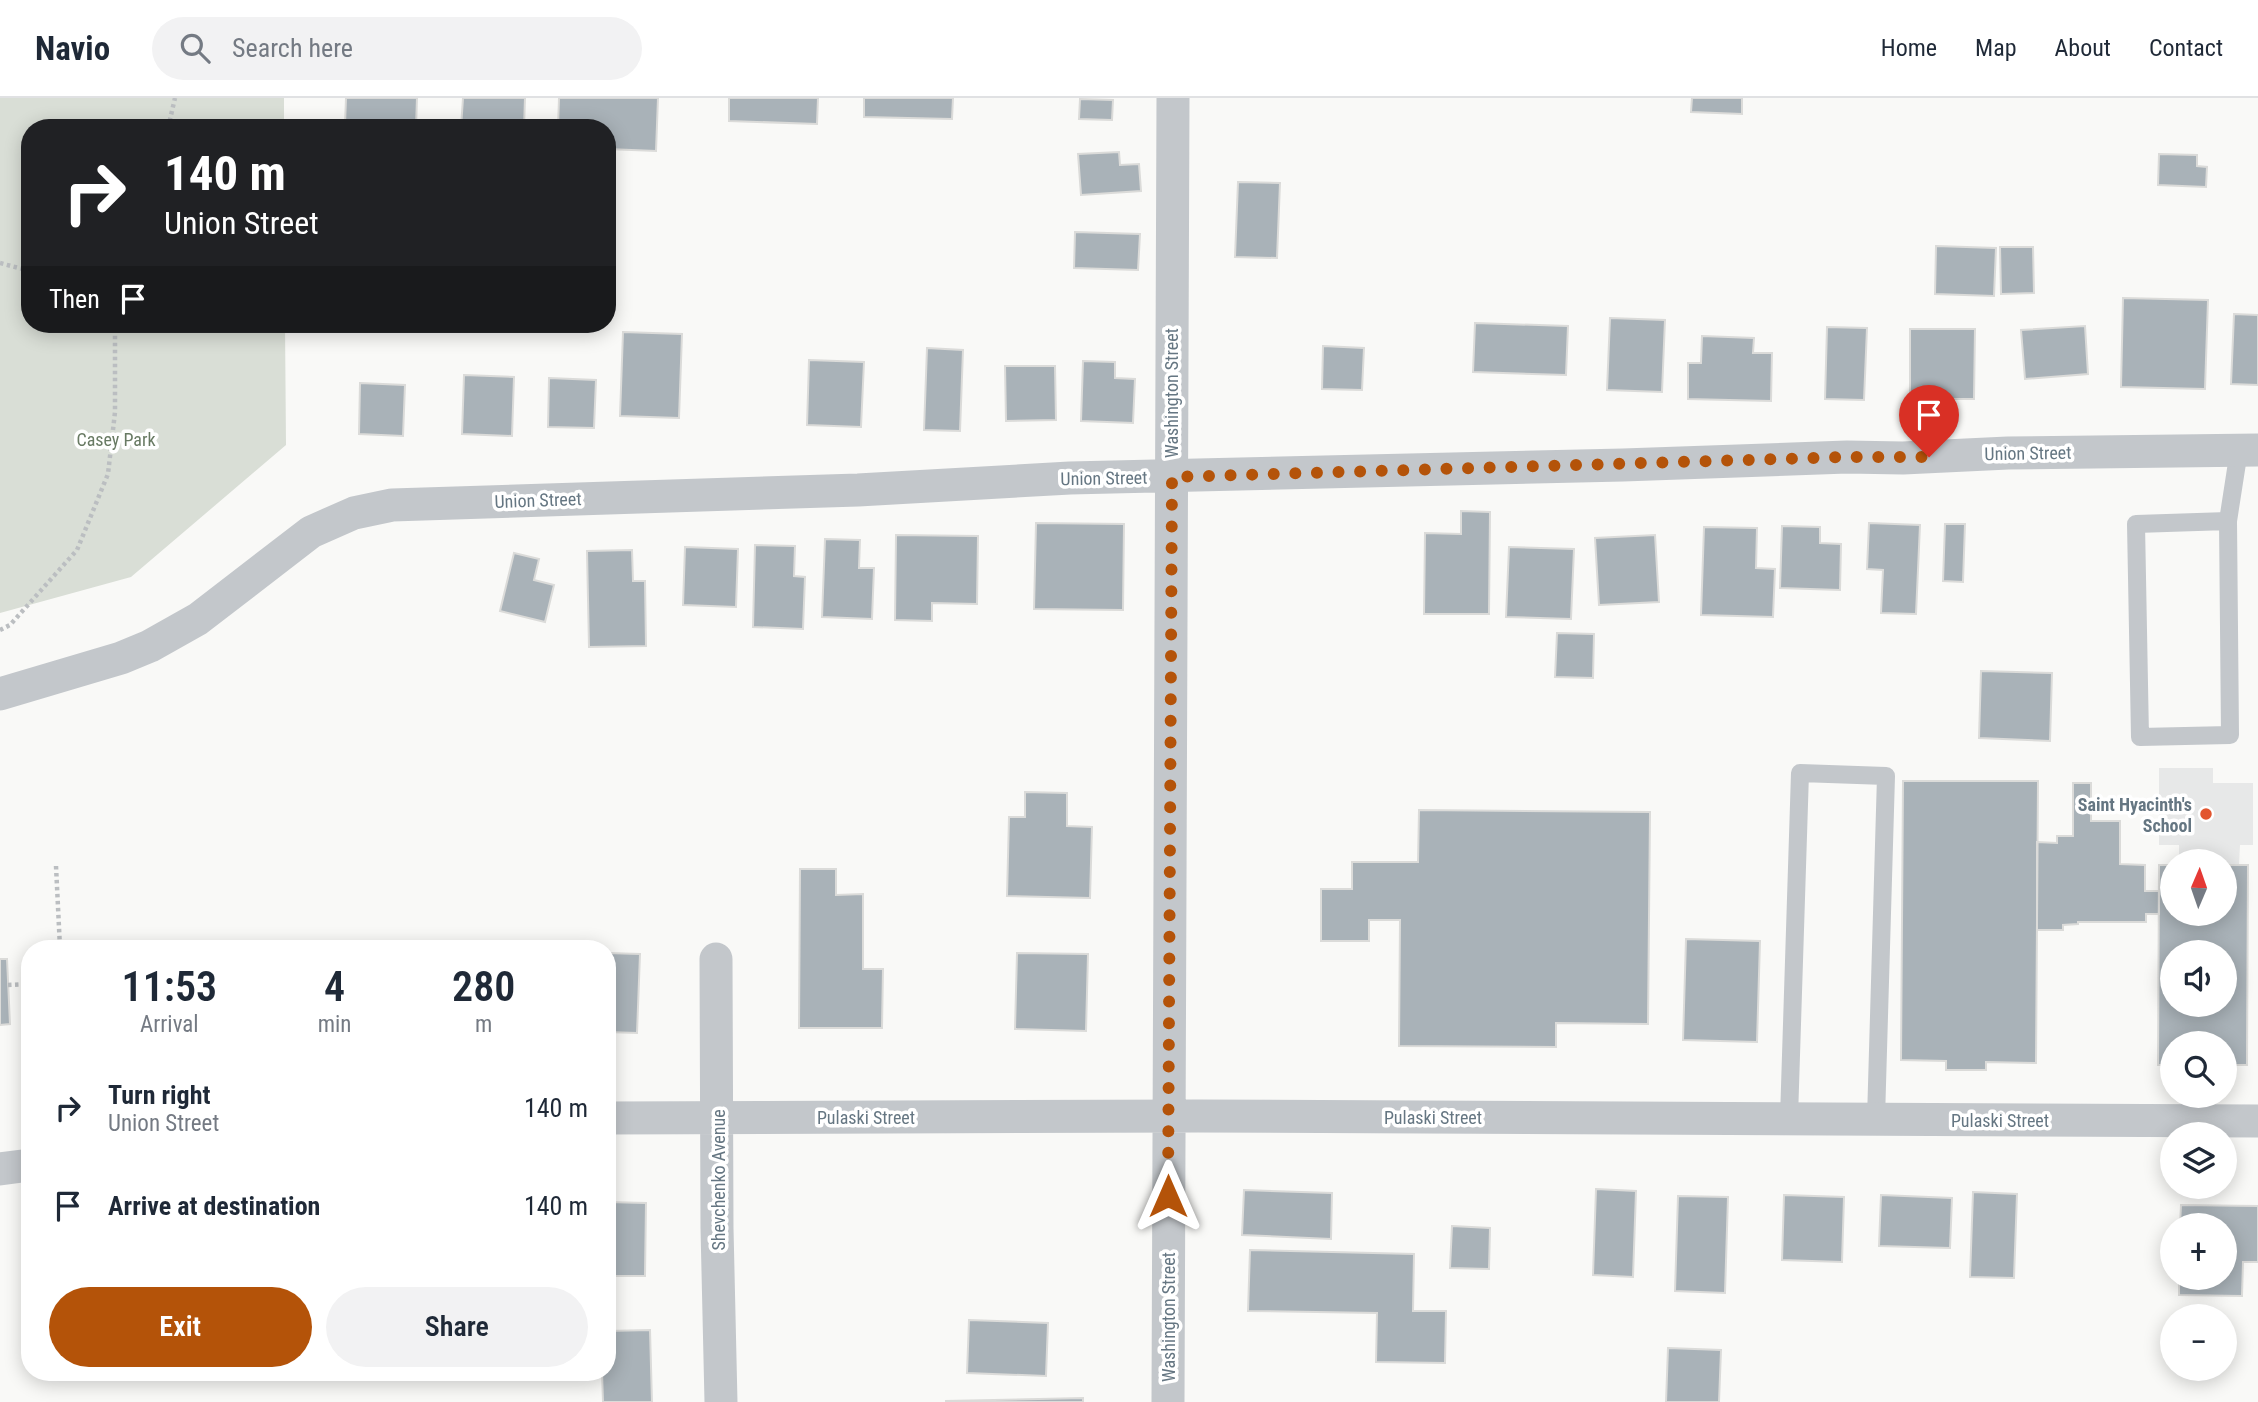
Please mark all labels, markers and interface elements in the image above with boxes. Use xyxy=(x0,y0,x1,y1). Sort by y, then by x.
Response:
search box xyxy=(152,17,642,80)
text: Navio xyxy=(35,29,110,68)
icon: search xyxy=(176,29,214,67)
text: Search here xyxy=(232,33,353,63)
text: Home xyxy=(1881,34,1937,62)
text: Map xyxy=(1975,34,2017,62)
text: About xyxy=(2055,34,2111,62)
text: Contact xyxy=(2149,34,2223,62)
text: 140 m xyxy=(164,145,286,202)
icon: right xyxy=(49,147,140,238)
text: Union Street xyxy=(164,204,319,242)
icon: arrive xyxy=(114,280,152,318)
text: Then xyxy=(49,284,100,314)
street label: Washington Street xyxy=(1161,328,1182,458)
pin xyxy=(1899,385,1959,457)
icon: arrive xyxy=(1910,396,1948,434)
park label: Casey Park xyxy=(76,429,156,450)
street label: Union Street xyxy=(1984,442,2072,464)
street label: Union Street xyxy=(1060,467,1148,489)
street label: Union Street xyxy=(494,488,582,512)
place label: Saint Hyacinth's School xyxy=(2078,794,2192,836)
marker: Saint Hyacinth's School xyxy=(2198,806,2214,822)
north arrow xyxy=(2160,849,2236,926)
map controls xyxy=(2160,849,2237,1381)
button: sound xyxy=(2160,940,2237,1017)
text: 11:53 xyxy=(122,962,217,1011)
text: 4 xyxy=(324,962,345,1011)
text: 280 xyxy=(452,962,515,1011)
text: Arrival xyxy=(140,1011,199,1038)
text: min xyxy=(318,1011,351,1038)
text: m xyxy=(475,1011,492,1038)
button: search xyxy=(2160,1031,2237,1108)
text: Turn right xyxy=(108,1080,210,1110)
icon: right xyxy=(49,1089,87,1127)
text: 140 m xyxy=(524,1093,588,1123)
street label: Pulaski Street xyxy=(817,1107,915,1128)
street label: Pulaski Street xyxy=(1384,1107,1482,1128)
street label: Shevchenko Avenue xyxy=(708,1109,729,1251)
text: Union Street xyxy=(108,1110,219,1137)
street label: Pulaski Street xyxy=(1951,1110,2049,1131)
button: layers xyxy=(2160,1122,2237,1199)
position arrow xyxy=(1131,1159,1205,1233)
icon: arrive xyxy=(49,1187,87,1225)
text: Arrive at destination xyxy=(108,1191,320,1221)
text: 140 m xyxy=(524,1191,588,1221)
button: + xyxy=(2160,1213,2237,1290)
street label: Washington Street xyxy=(1158,1252,1179,1382)
button: Exit xyxy=(49,1287,312,1367)
button: Share xyxy=(326,1287,588,1367)
button: − xyxy=(2160,1304,2237,1381)

